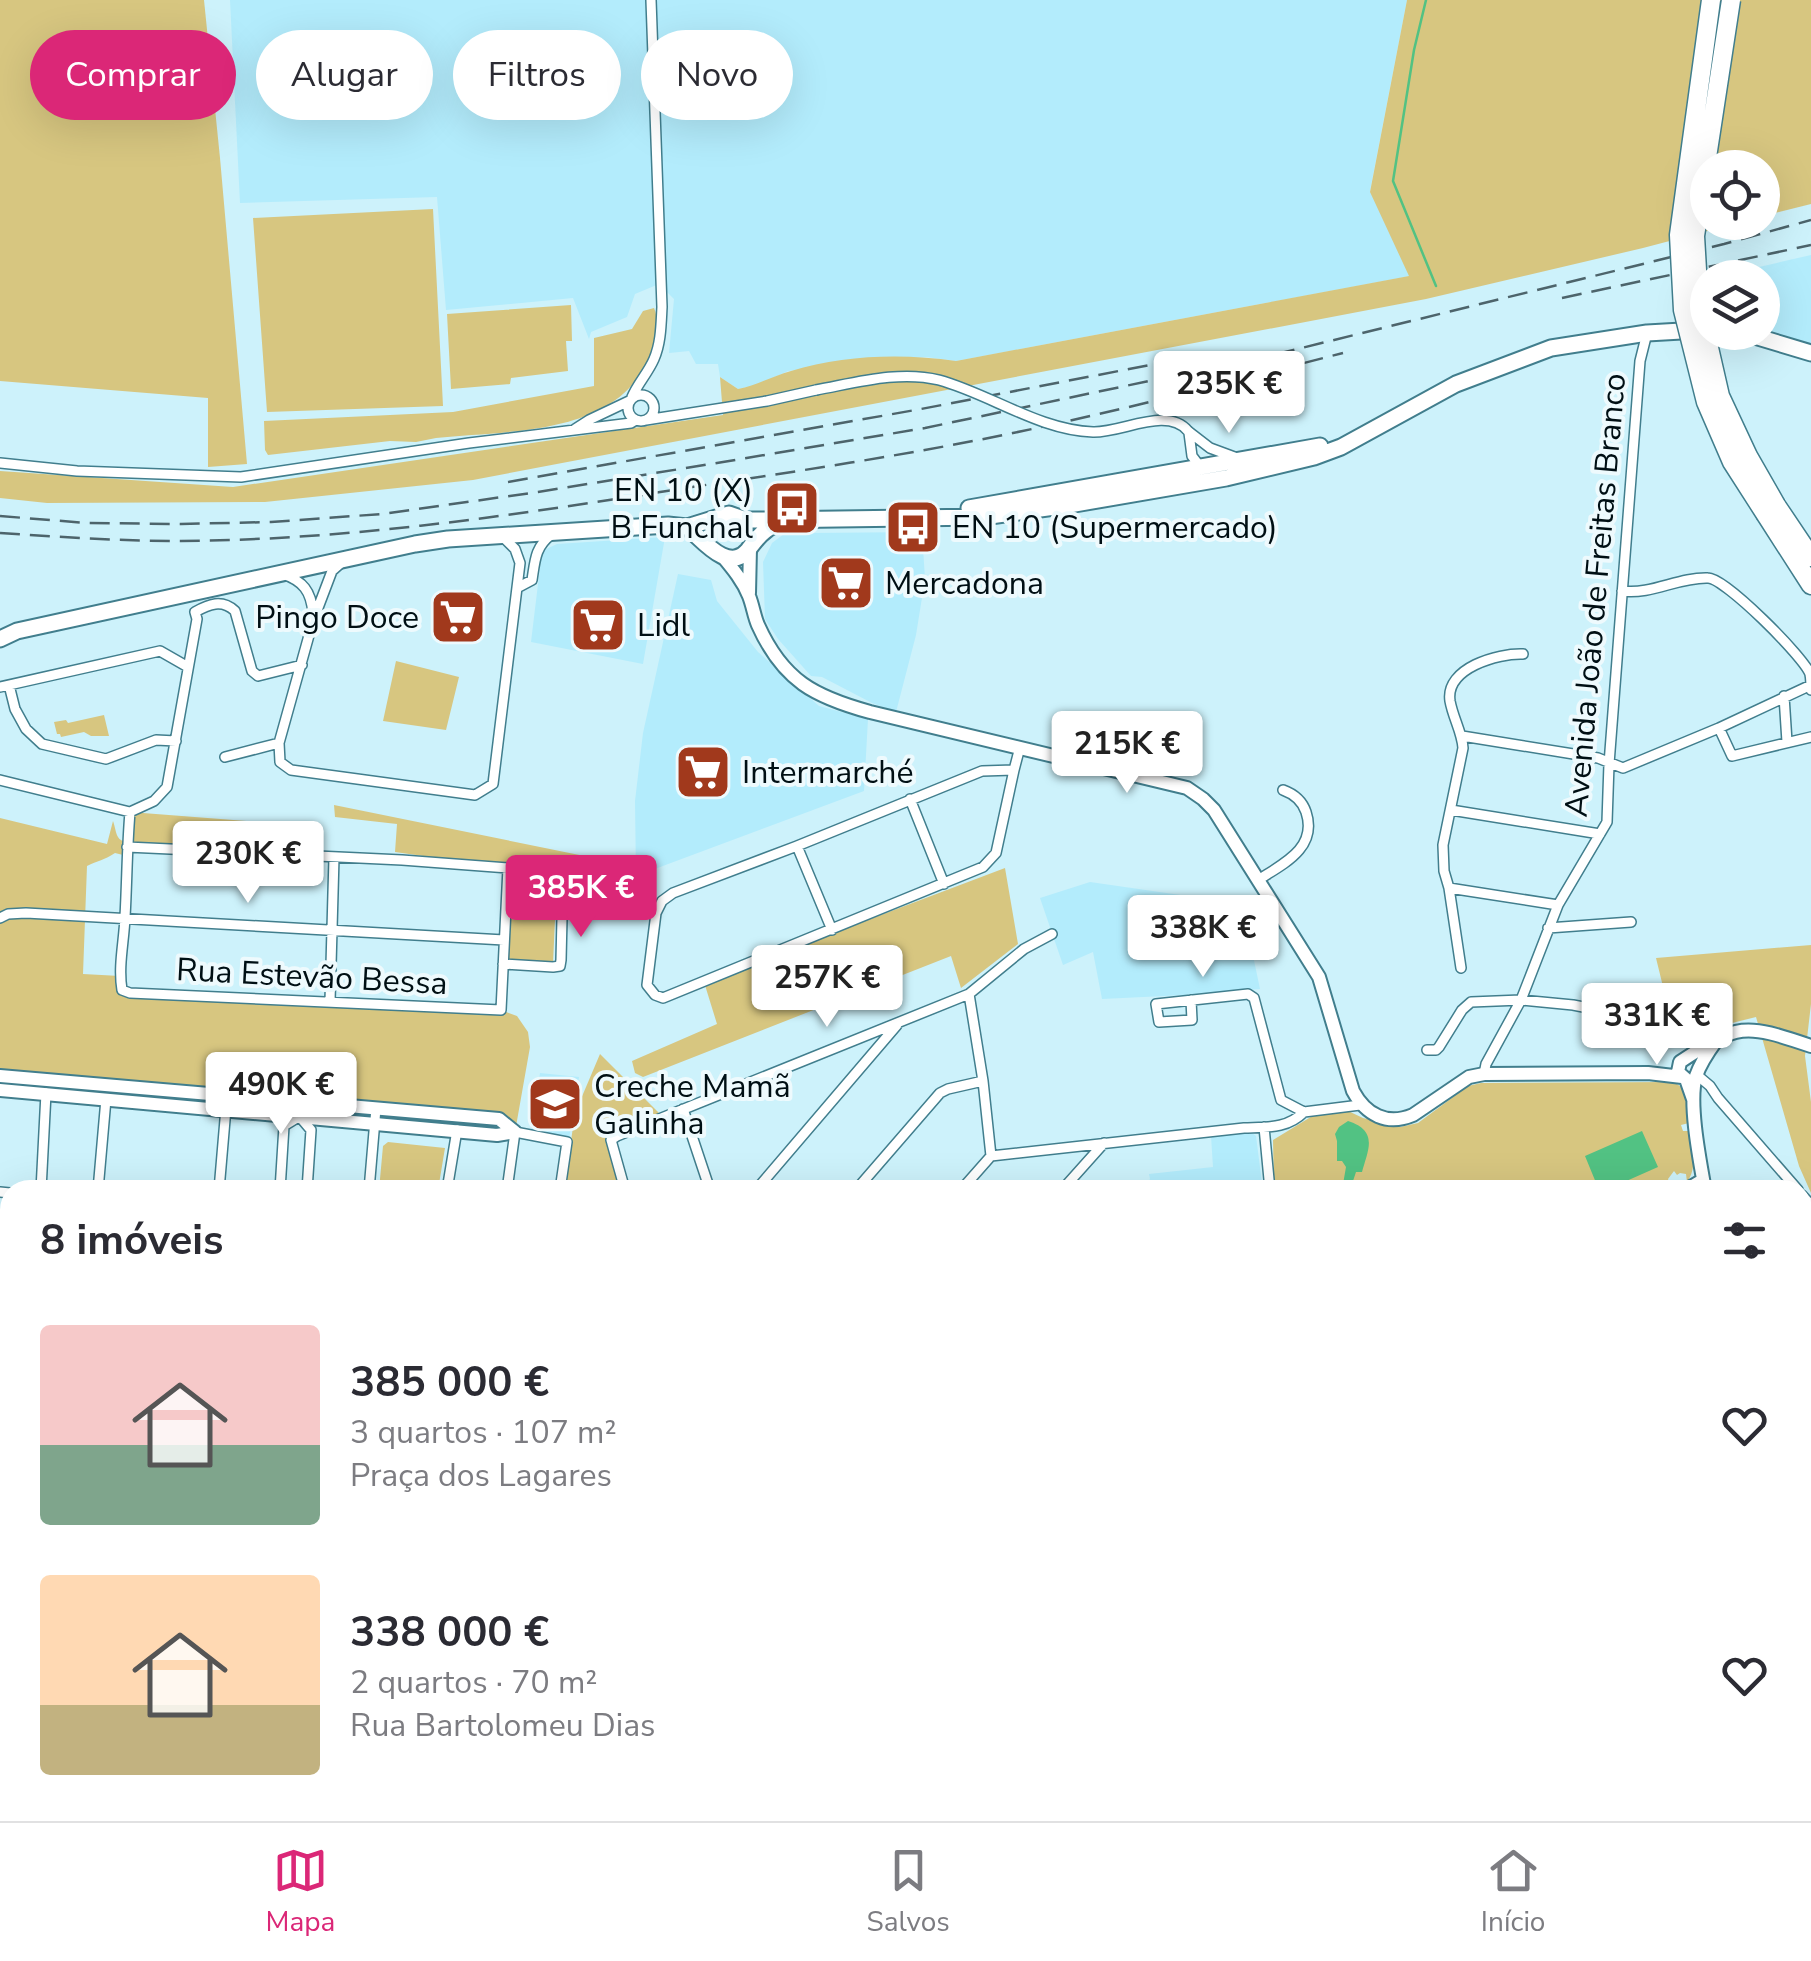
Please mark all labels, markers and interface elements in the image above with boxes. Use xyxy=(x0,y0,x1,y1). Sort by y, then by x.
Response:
chip: Comprar xyxy=(30,30,236,120)
chip: Alugar xyxy=(256,30,433,120)
chip: Filtros xyxy=(453,30,621,120)
chip: Novo xyxy=(641,30,793,120)
map controls xyxy=(1690,150,1780,350)
button: locate xyxy=(1690,150,1780,240)
button: layers xyxy=(1690,260,1780,350)
pin: 235K € xyxy=(1148,351,1310,436)
text: 235K € xyxy=(1176,362,1282,405)
street label: Avenida João de Freitas Branco xyxy=(1555,371,1636,819)
place label: EN 10 (X) B Funchal xyxy=(610,469,754,549)
bus stop icon: EN 10 (X) B Funchal xyxy=(762,478,822,538)
bus stop icon: EN 10 (Supermercado) xyxy=(883,497,943,557)
place label: EN 10 (Supermercado) xyxy=(952,506,1278,549)
supermarket icon: Mercadona xyxy=(816,553,876,613)
place label: Mercadona xyxy=(885,562,1044,605)
supermarket icon: Pingo Doce xyxy=(428,587,488,647)
supermarket icon: Lidl xyxy=(568,595,628,655)
place label: Pingo Doce xyxy=(255,596,419,639)
place label: Lidl xyxy=(637,604,690,647)
pin: 215K € xyxy=(1046,711,1208,796)
text: 215K € xyxy=(1074,722,1180,765)
supermarket icon: Intermarché xyxy=(673,742,733,802)
place label: Intermarché xyxy=(742,751,914,794)
pin: 230K € xyxy=(167,821,329,906)
text: 230K € xyxy=(195,832,301,875)
pin: 385K € xyxy=(500,855,662,940)
text: 385K € xyxy=(528,866,634,909)
pin: 338K € xyxy=(1122,895,1284,980)
text: 338K € xyxy=(1150,906,1256,949)
pin: 257K € xyxy=(746,945,908,1030)
street label: Rua Estevão Bessa xyxy=(175,948,449,1005)
text: 257K € xyxy=(774,956,880,999)
pin: 331K € xyxy=(1576,983,1738,1068)
text: 331K € xyxy=(1604,994,1710,1037)
pin: 490K € xyxy=(200,1052,362,1137)
text: 490K € xyxy=(228,1063,334,1106)
place label: Creche Mamã Galinha xyxy=(594,1065,791,1145)
school or university icon: Creche Mamã Galinha xyxy=(525,1074,585,1134)
text: 8 imóveis xyxy=(40,1212,224,1269)
icon: filters xyxy=(1717,1213,1772,1268)
text: 385 000 € xyxy=(350,1354,549,1411)
icon: home xyxy=(120,1365,240,1485)
icon: heart xyxy=(1717,1398,1772,1453)
text: 3 quartos · 107 m² xyxy=(350,1411,617,1454)
text: Praça dos Lagares xyxy=(350,1454,612,1497)
text: 338 000 € xyxy=(350,1604,549,1661)
icon: home xyxy=(120,1615,240,1735)
icon: heart xyxy=(1717,1648,1772,1703)
text: 2 quartos · 70 m² xyxy=(350,1661,597,1704)
text: Rua Bartolomeu Dias xyxy=(350,1704,656,1747)
tab: Mapa xyxy=(266,1843,335,1941)
tab: Salvos xyxy=(867,1843,950,1941)
tab: Início xyxy=(1481,1843,1545,1941)

